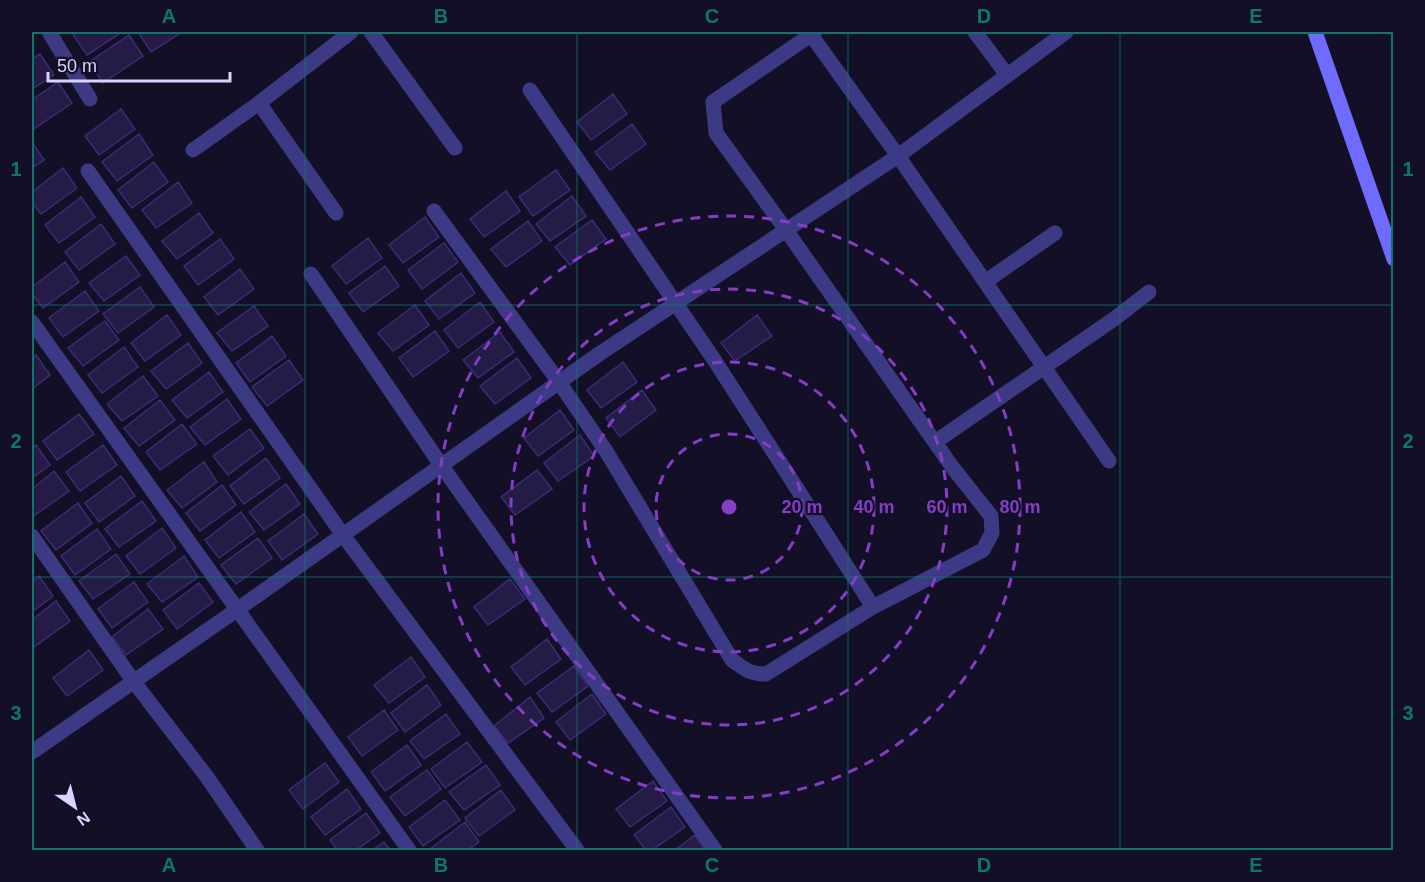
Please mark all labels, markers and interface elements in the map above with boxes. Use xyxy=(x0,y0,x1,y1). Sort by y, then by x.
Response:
text: A xyxy=(162,5,176,27)
text: B xyxy=(434,5,448,27)
text: C xyxy=(705,5,719,27)
text: D xyxy=(977,5,991,27)
text: E xyxy=(1249,5,1263,27)
scale bar xyxy=(48,45,230,83)
text: 50 m xyxy=(57,56,97,76)
text: 1 xyxy=(10,158,22,180)
text: 1 xyxy=(1402,158,1414,180)
text: 2 xyxy=(10,430,22,452)
text: 2 xyxy=(1402,430,1414,452)
centre of rings xyxy=(719,497,739,517)
text: 20 m xyxy=(781,497,823,517)
text: 40 m xyxy=(853,497,895,517)
text: 60 m xyxy=(926,497,968,517)
text: 80 m xyxy=(999,497,1041,517)
text: 3 xyxy=(10,702,22,724)
text: 3 xyxy=(1402,702,1414,724)
north arrow xyxy=(45,777,105,837)
text: N xyxy=(74,809,93,829)
text: A xyxy=(162,854,176,876)
text: B xyxy=(434,854,448,876)
text: C xyxy=(705,854,719,876)
text: D xyxy=(977,854,991,876)
text: E xyxy=(1249,854,1263,876)

